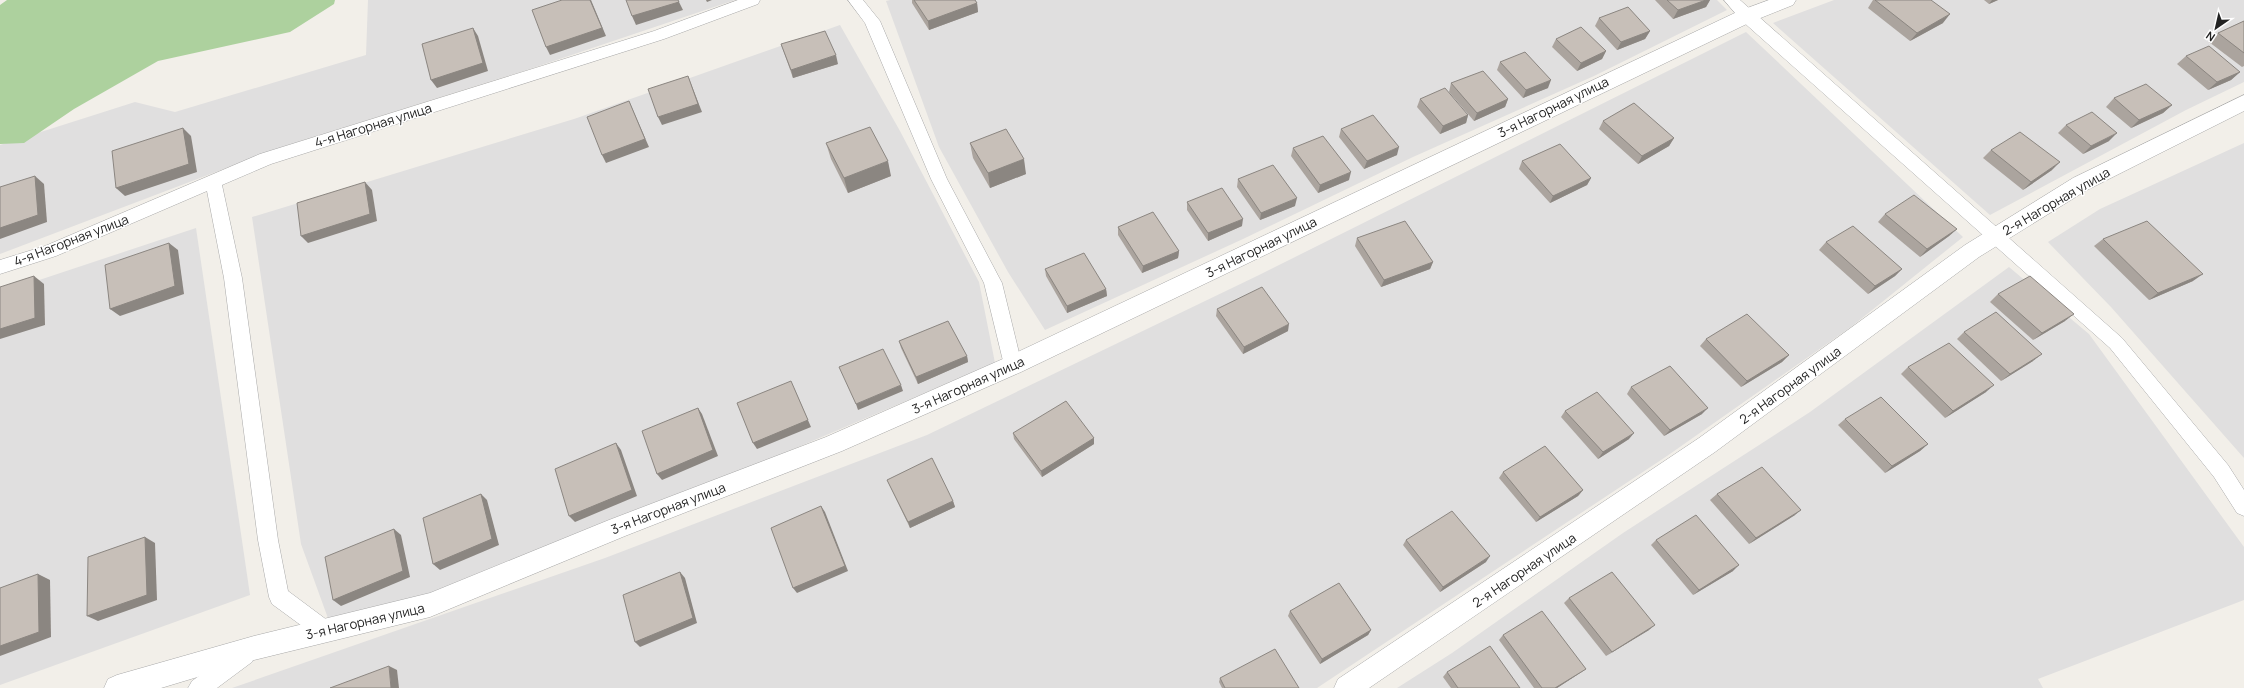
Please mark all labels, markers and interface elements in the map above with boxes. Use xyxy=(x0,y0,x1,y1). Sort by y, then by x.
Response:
north arrow xyxy=(2196,8,2236,48)
text: N xyxy=(2203,28,2218,45)
street label: 3-я Нагорная улица xyxy=(1495,72,1611,142)
street label: 4-я Нагорная улица xyxy=(312,99,434,151)
street label: 2-я Нагорная улица xyxy=(1999,163,2113,239)
street label: 4-я Нагорная улица xyxy=(11,210,131,270)
street label: 3-я Нагорная улица xyxy=(1203,212,1319,282)
street label: 2-я Нагорная улица xyxy=(1736,342,1844,428)
street label: 3-я Нагорная улица xyxy=(909,352,1027,418)
street label: 3-я Нагорная улица xyxy=(608,478,728,538)
street label: 2-я Нагорная улица xyxy=(1469,529,1579,611)
street label: 3-я Нагорная улица xyxy=(304,599,426,643)

